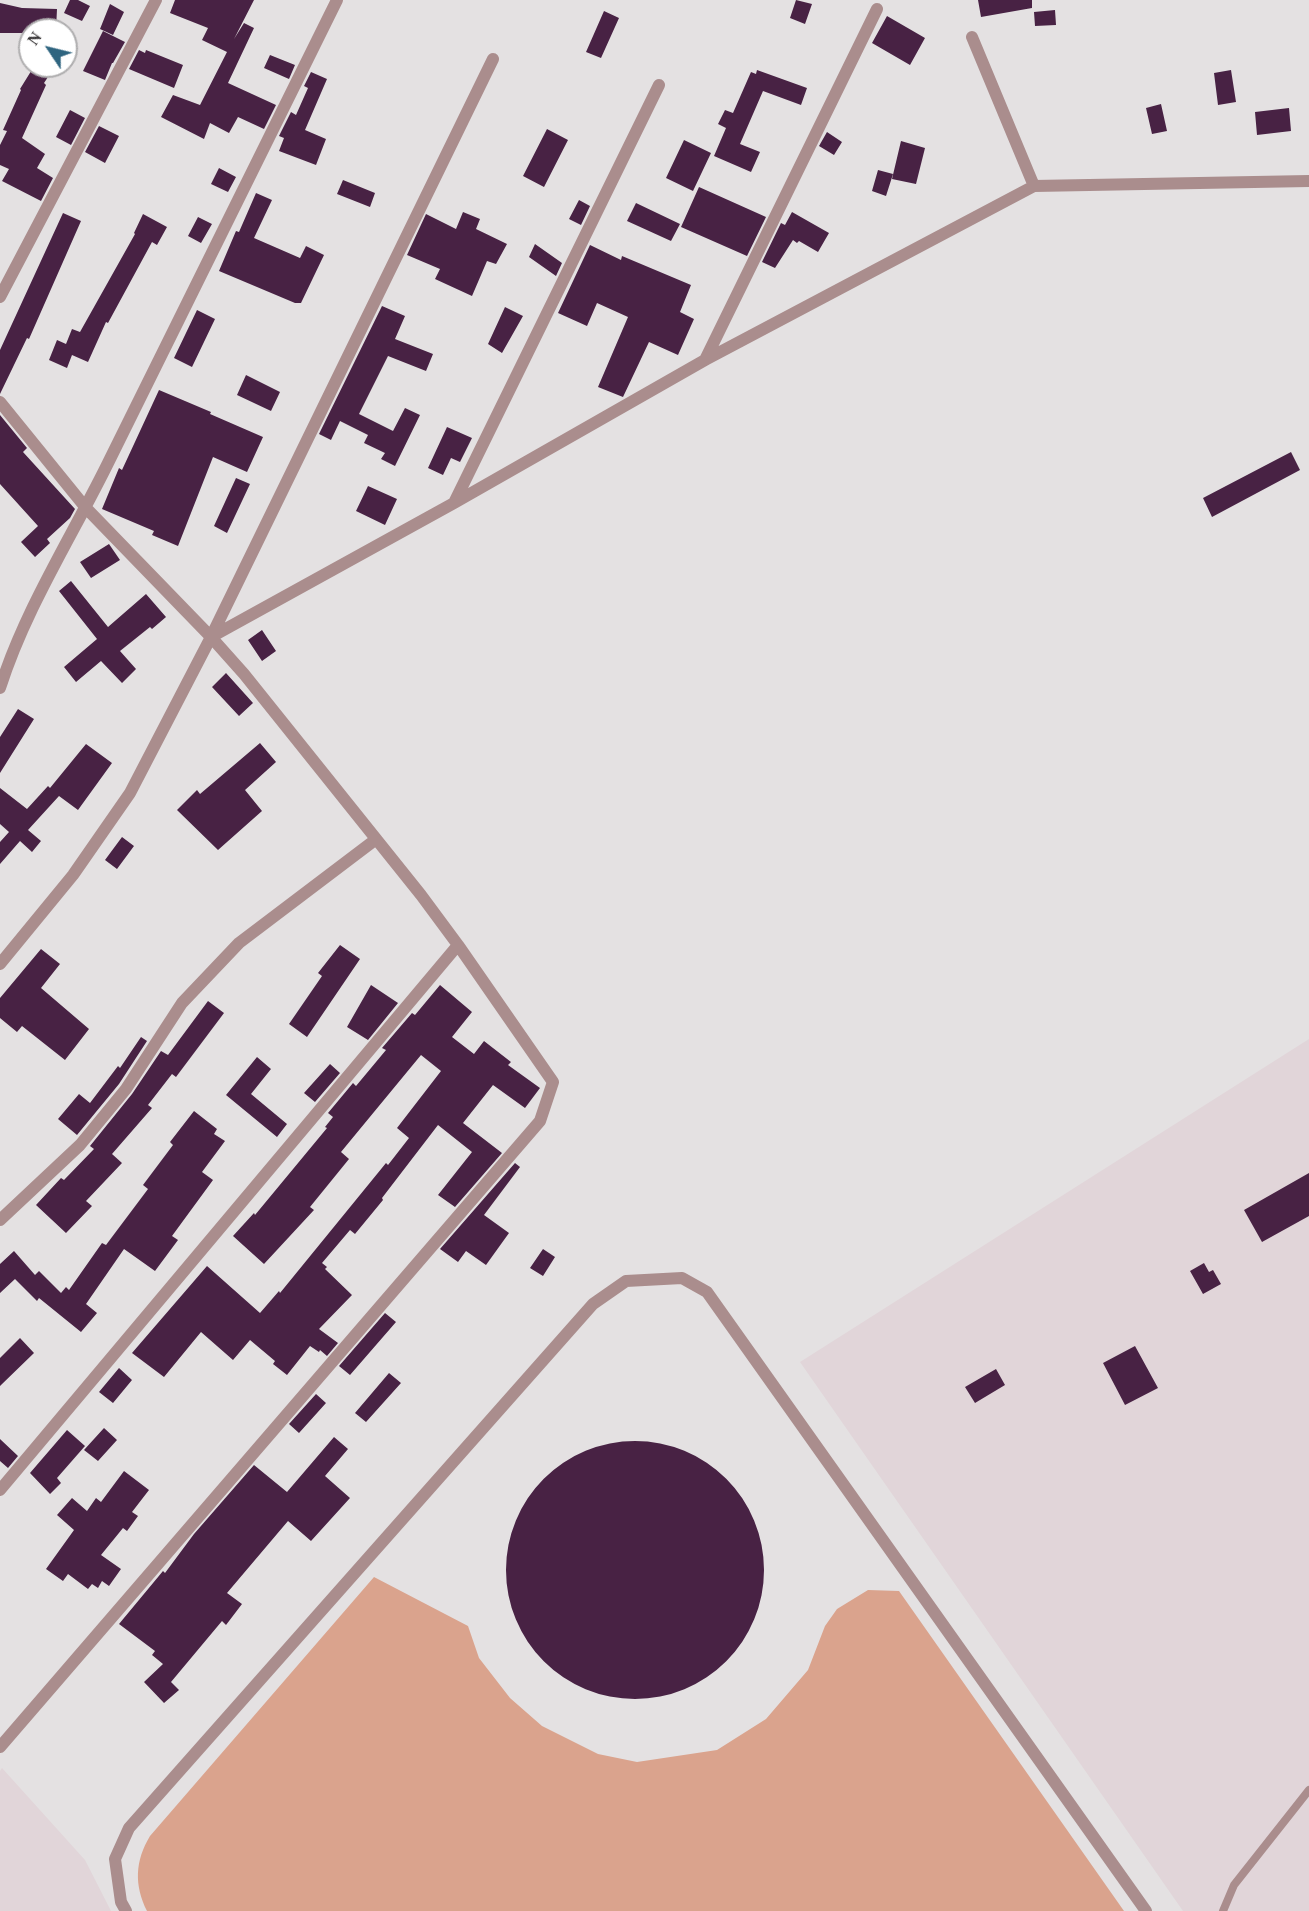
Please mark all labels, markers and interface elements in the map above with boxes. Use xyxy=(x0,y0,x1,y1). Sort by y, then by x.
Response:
north arrow xyxy=(18,18,78,78)
text: N xyxy=(24,29,45,48)

